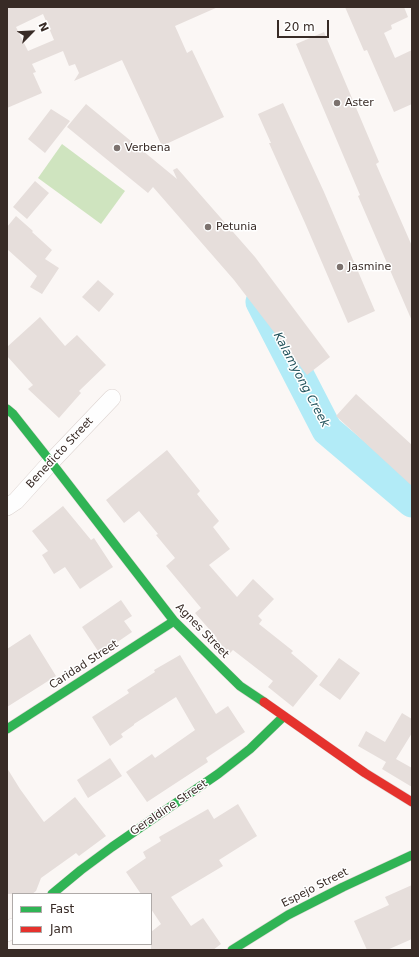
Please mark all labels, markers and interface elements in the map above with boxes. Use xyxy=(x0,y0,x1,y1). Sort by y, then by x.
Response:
north arrow xyxy=(12,12,52,52)
scale bar xyxy=(279,12,331,38)
text: N xyxy=(36,20,51,34)
text: 20 m xyxy=(284,20,315,34)
place label: Aster xyxy=(345,96,374,110)
marker: Aster xyxy=(332,98,342,108)
place label: Verbena xyxy=(125,141,170,155)
marker: Verbena xyxy=(112,143,122,153)
place label: Petunia xyxy=(216,220,257,234)
marker: Petunia xyxy=(203,222,213,232)
place label: Jasmine xyxy=(348,260,391,274)
marker: Jasmine xyxy=(335,262,345,272)
water label: Kalamyong Creek xyxy=(270,330,332,430)
street label: Benedicto Street xyxy=(24,415,96,491)
street label: Agnes Street xyxy=(173,601,231,661)
street label: Caridad Street xyxy=(47,638,121,692)
street label: Geraldine Street xyxy=(128,777,210,839)
street label: Espejo Street xyxy=(279,866,351,910)
legend xyxy=(12,893,152,945)
text: Fast xyxy=(50,902,74,916)
text: Jam xyxy=(50,922,73,936)

